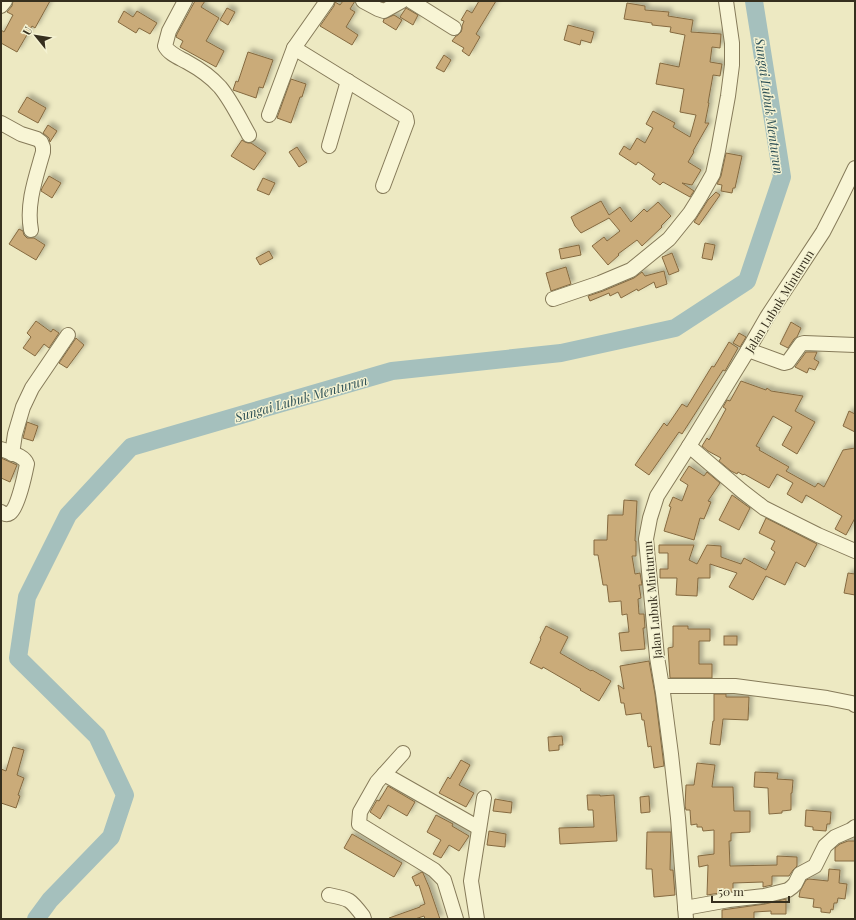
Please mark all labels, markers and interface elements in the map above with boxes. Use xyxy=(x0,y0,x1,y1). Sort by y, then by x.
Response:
north arrow xyxy=(16,16,56,56)
text: U xyxy=(19,23,36,38)
water label: Sungai Lubuk Menturun xyxy=(752,36,788,175)
street label: Jalan Lubuk Minturun xyxy=(740,247,817,356)
water label: Sungai Lubuk Menturun xyxy=(232,371,369,425)
street label: Jalan Lubuk Minturun xyxy=(639,540,665,661)
scale bar xyxy=(712,878,789,904)
text: 50 m xyxy=(718,883,744,899)

